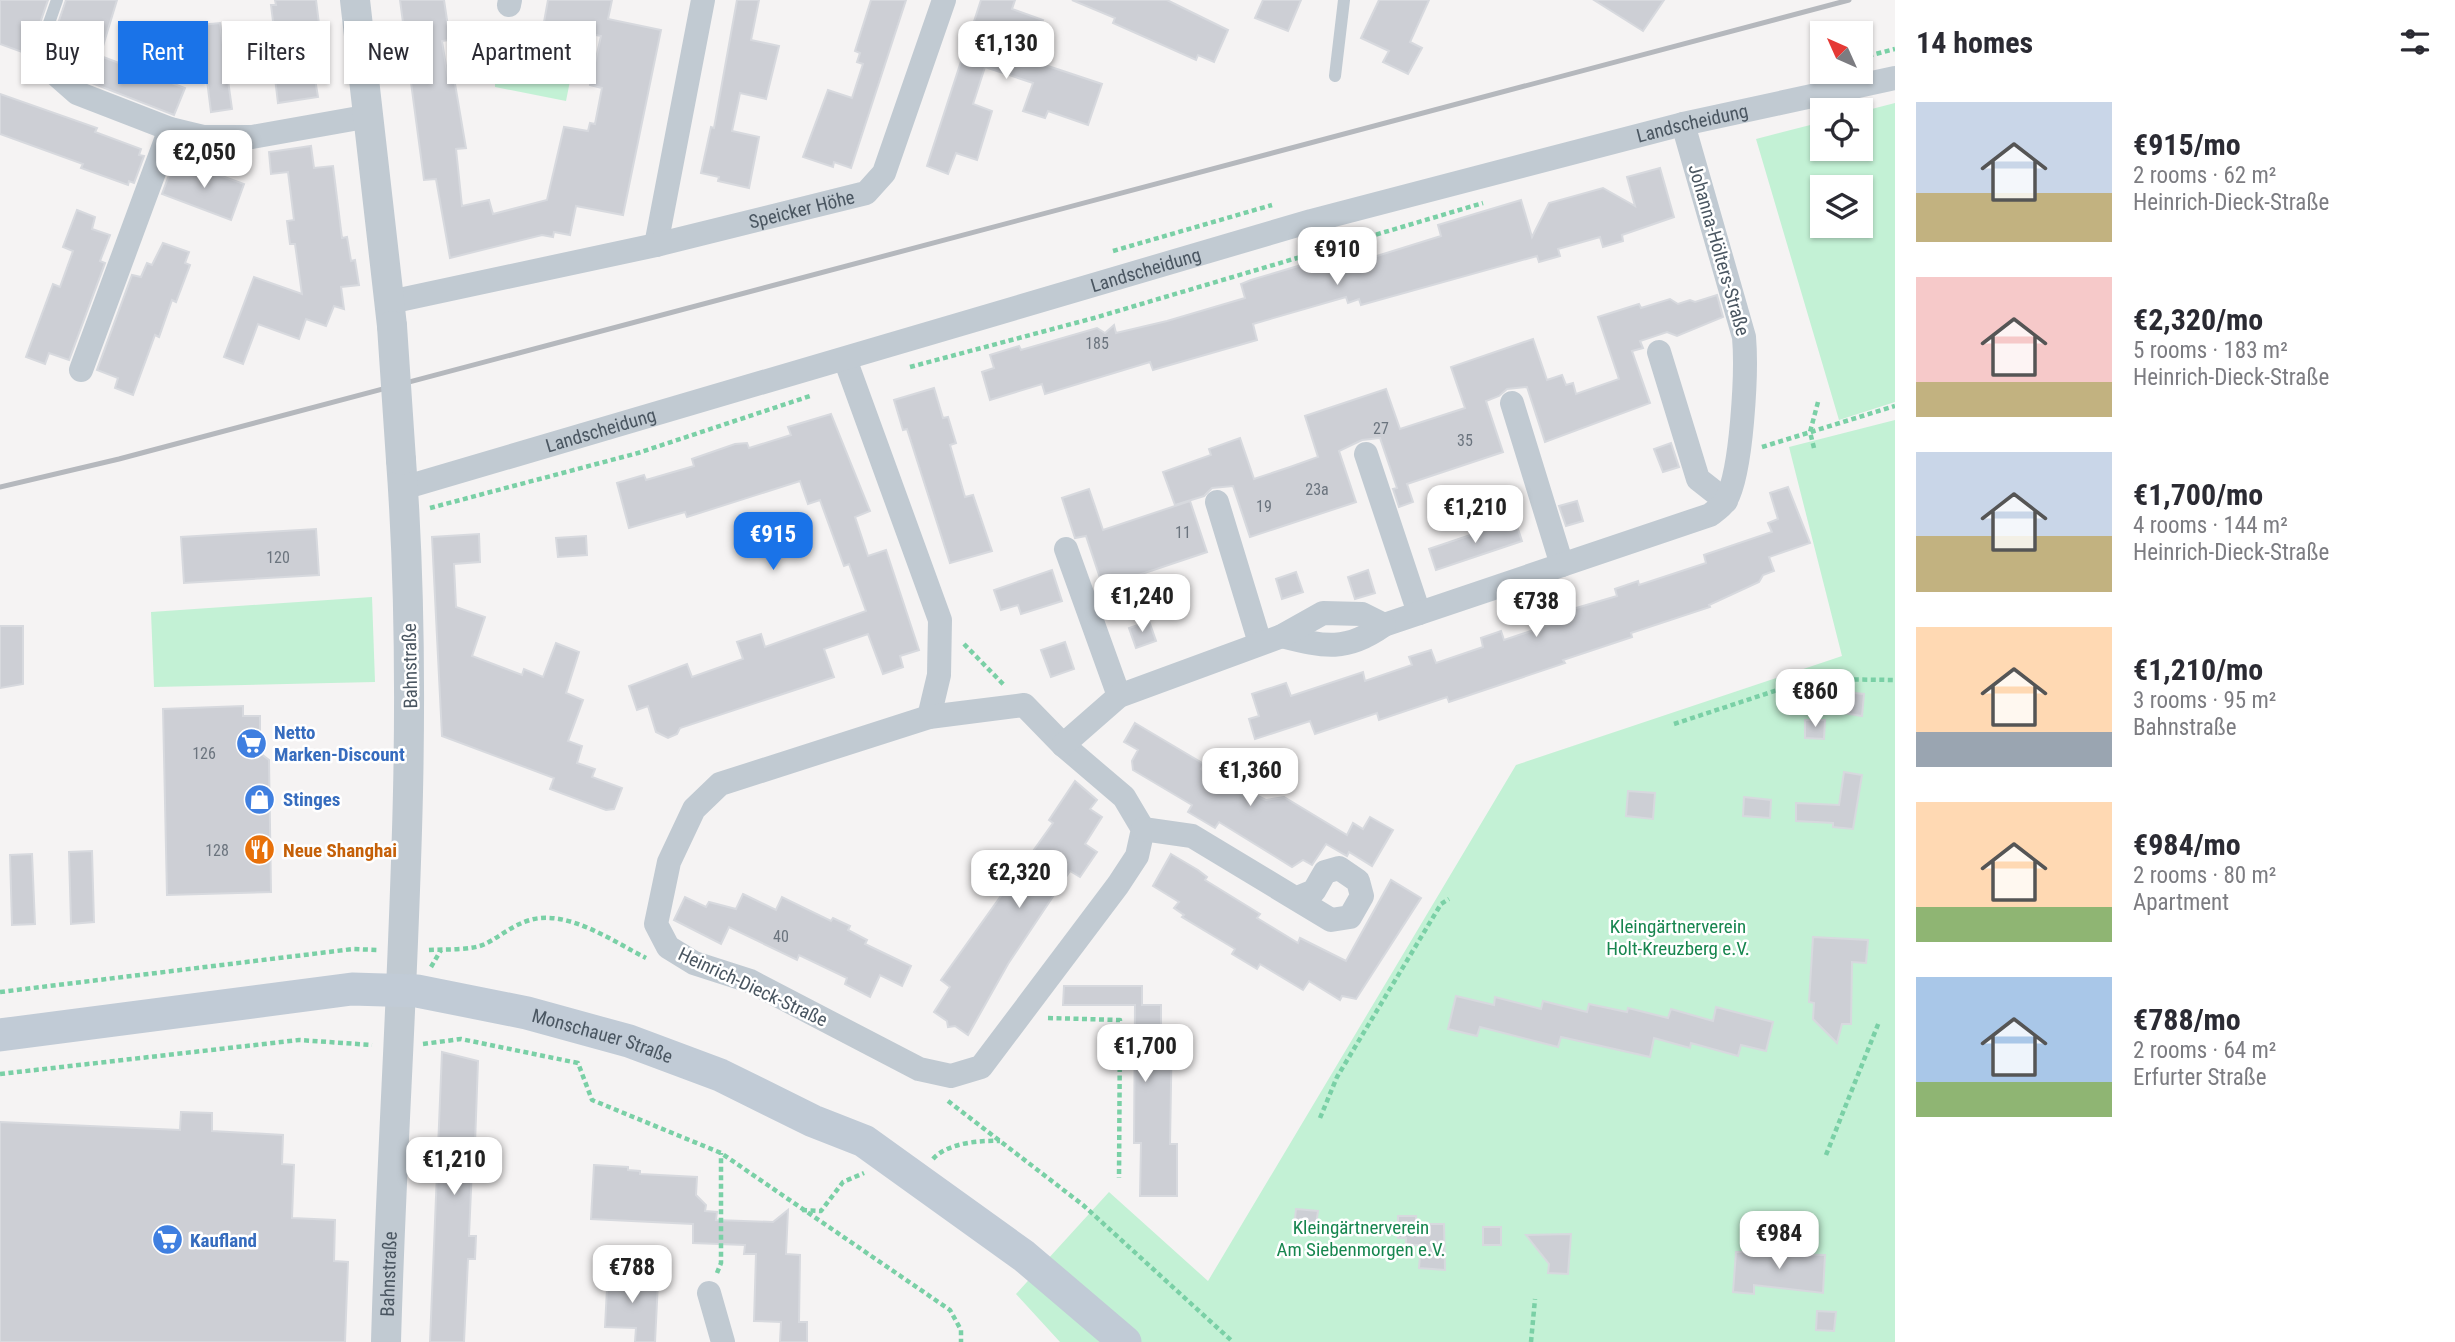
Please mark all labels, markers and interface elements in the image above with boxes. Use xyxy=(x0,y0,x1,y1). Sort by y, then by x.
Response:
chip: Buy xyxy=(21,21,104,84)
chip: Rent xyxy=(118,21,208,84)
chip: Filters xyxy=(222,21,330,84)
chip: New xyxy=(344,21,433,84)
chip: Apartment xyxy=(447,21,596,84)
north arrow xyxy=(1810,21,1872,84)
map controls xyxy=(1810,21,1873,238)
pin: €1,130 xyxy=(949,22,1063,81)
icon: filters xyxy=(2396,23,2434,61)
text: 14 homes xyxy=(1916,25,2033,60)
text: €1,130 xyxy=(974,30,1038,57)
button: locate xyxy=(1810,98,1873,161)
street label: Landscheidung xyxy=(1634,99,1750,147)
text: €915/mo xyxy=(2133,127,2241,162)
pin: €2,050 xyxy=(147,130,261,190)
icon: home xyxy=(1972,130,2056,214)
text: €2,050 xyxy=(172,139,236,166)
street label: Johanna-Hölters-Straße xyxy=(1683,162,1755,339)
text: 2 rooms · 62 m² xyxy=(2133,162,2276,189)
button: layers xyxy=(1810,175,1873,238)
street label: Speicker Höhe xyxy=(746,185,857,233)
text: Heinrich-Dieck-Straße xyxy=(2133,189,2329,216)
pin: €910 xyxy=(1296,228,1378,287)
text: €910 xyxy=(1314,236,1360,263)
street label: Landscheidung xyxy=(1088,243,1203,297)
text: €2,320/mo xyxy=(2133,302,2263,337)
icon: home xyxy=(1972,305,2056,389)
house number: 185 xyxy=(1085,334,1109,353)
text: 5 rooms · 183 m² xyxy=(2133,337,2288,364)
text: Heinrich-Dieck-Straße xyxy=(2133,364,2329,391)
street label: Landscheidung xyxy=(543,403,659,457)
house number: 27 xyxy=(1373,419,1389,438)
house number: 35 xyxy=(1457,431,1473,450)
text: €1,700/mo xyxy=(2133,477,2263,512)
house number: 23a xyxy=(1305,480,1329,499)
icon: home xyxy=(1972,480,2056,564)
pin: €1,210 xyxy=(1418,486,1532,545)
text: €1,210 xyxy=(1443,494,1507,521)
house number: 19 xyxy=(1256,497,1272,516)
pin: €915 xyxy=(732,512,814,572)
text: 4 rooms · 144 m² xyxy=(2133,512,2288,539)
text: €915 xyxy=(750,521,796,548)
house number: 11 xyxy=(1175,523,1191,542)
text: Heinrich-Dieck-Straße xyxy=(2133,539,2329,566)
house number: 120 xyxy=(266,548,290,567)
pin: €1,240 xyxy=(1085,574,1199,634)
pin: €738 xyxy=(1495,580,1577,639)
text: €1,240 xyxy=(1110,583,1174,610)
text: €738 xyxy=(1513,588,1559,615)
street label: Bahnstraße xyxy=(398,623,422,709)
text: €1,210/mo xyxy=(2133,652,2263,687)
icon: home xyxy=(1972,655,2056,739)
pin: €860 xyxy=(1774,670,1856,729)
text: €860 xyxy=(1792,678,1838,705)
text: 3 rooms · 95 m² xyxy=(2133,687,2276,714)
text: Bahnstraße xyxy=(2133,714,2236,741)
place label: Netto Marken-Discount xyxy=(274,721,405,766)
supermarket icon: Netto Marken-Discount xyxy=(234,726,268,760)
house number: 126 xyxy=(192,744,216,763)
pin: €1,360 xyxy=(1193,748,1307,808)
text: €1,360 xyxy=(1218,757,1282,784)
shop icon: Stinges xyxy=(243,782,277,816)
place label: Stinges xyxy=(283,788,341,811)
text: €984/mo xyxy=(2133,827,2241,862)
icon: home xyxy=(1972,830,2056,914)
restaurant icon: Neue Shanghai xyxy=(243,833,277,867)
place label: Neue Shanghai xyxy=(283,839,397,862)
house number: 128 xyxy=(205,841,229,860)
pin: €2,320 xyxy=(962,850,1076,910)
text: €2,320 xyxy=(987,859,1051,886)
text: 2 rooms · 80 m² xyxy=(2133,862,2276,889)
text: Apartment xyxy=(2133,889,2229,916)
park label: Kleingärtnerverein Holt-Kreuzberg e.V. xyxy=(1606,915,1750,960)
house number: 40 xyxy=(773,927,789,946)
street label: Heinrich-Dieck-Straße xyxy=(675,942,831,1032)
text: €788/mo xyxy=(2133,1002,2241,1037)
street label: Monschauer Straße xyxy=(530,1003,676,1068)
icon: home xyxy=(1972,1005,2056,1089)
pin: €1,700 xyxy=(1088,1024,1202,1084)
text: €1,700 xyxy=(1113,1033,1177,1060)
text: 2 rooms · 64 m² xyxy=(2133,1037,2276,1064)
text: Erfurter Straße xyxy=(2133,1064,2267,1091)
pin: €1,210 xyxy=(397,1138,511,1197)
text: €1,210 xyxy=(422,1146,486,1173)
pin: €984 xyxy=(1738,1212,1820,1271)
park label: Kleingärtnerverein Am Siebenmorgen e.V. xyxy=(1276,1216,1446,1261)
text: €984 xyxy=(1756,1220,1802,1247)
supermarket icon: Kaufland xyxy=(150,1223,184,1257)
place label: Kaufland xyxy=(190,1229,257,1252)
street label: Bahnstraße xyxy=(375,1231,401,1317)
pin: €788 xyxy=(591,1246,673,1305)
text: €788 xyxy=(609,1254,655,1281)

